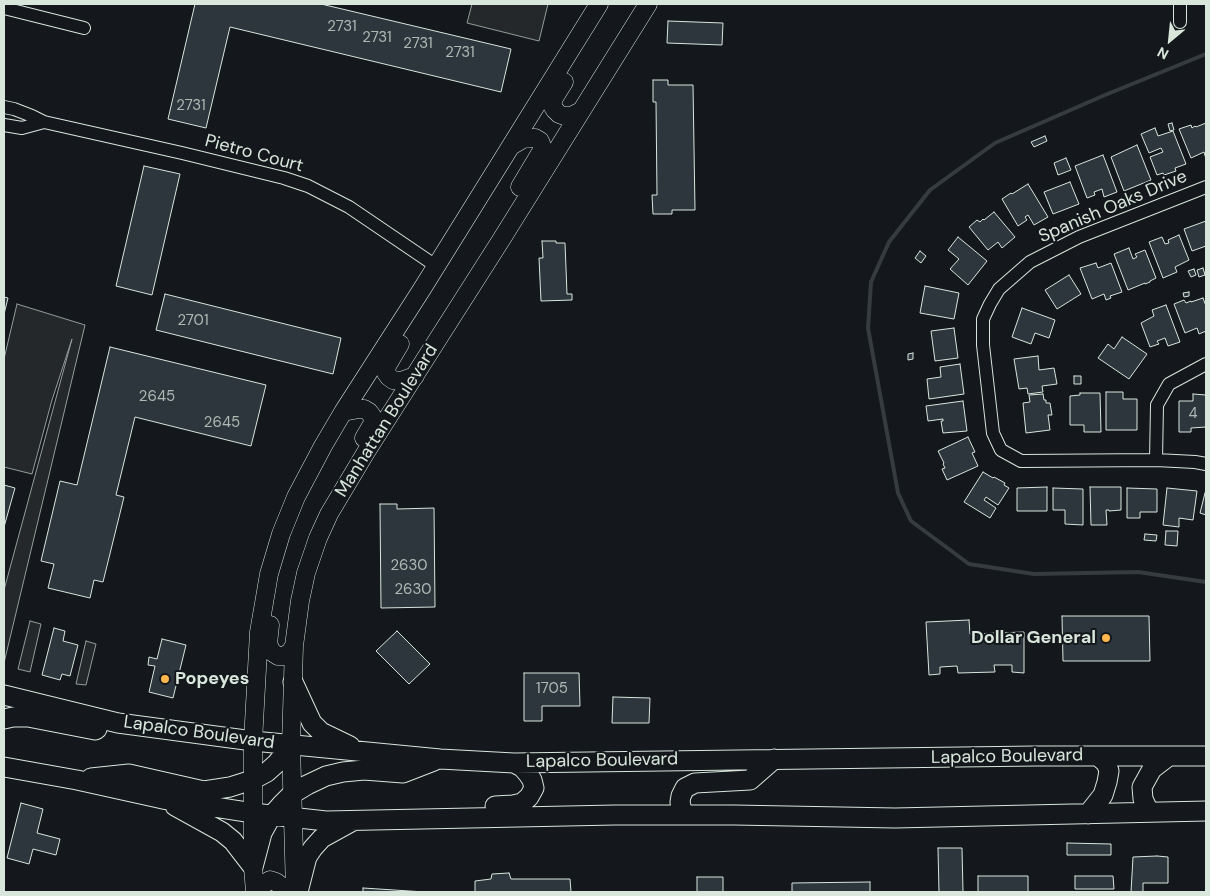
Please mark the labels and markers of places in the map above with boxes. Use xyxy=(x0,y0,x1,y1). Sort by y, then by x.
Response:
place label: Dollar General xyxy=(971,627,1096,649)
marker: Dollar General xyxy=(1100,632,1112,644)
place label: Popeyes xyxy=(175,668,249,690)
marker: Popeyes xyxy=(159,673,171,685)

